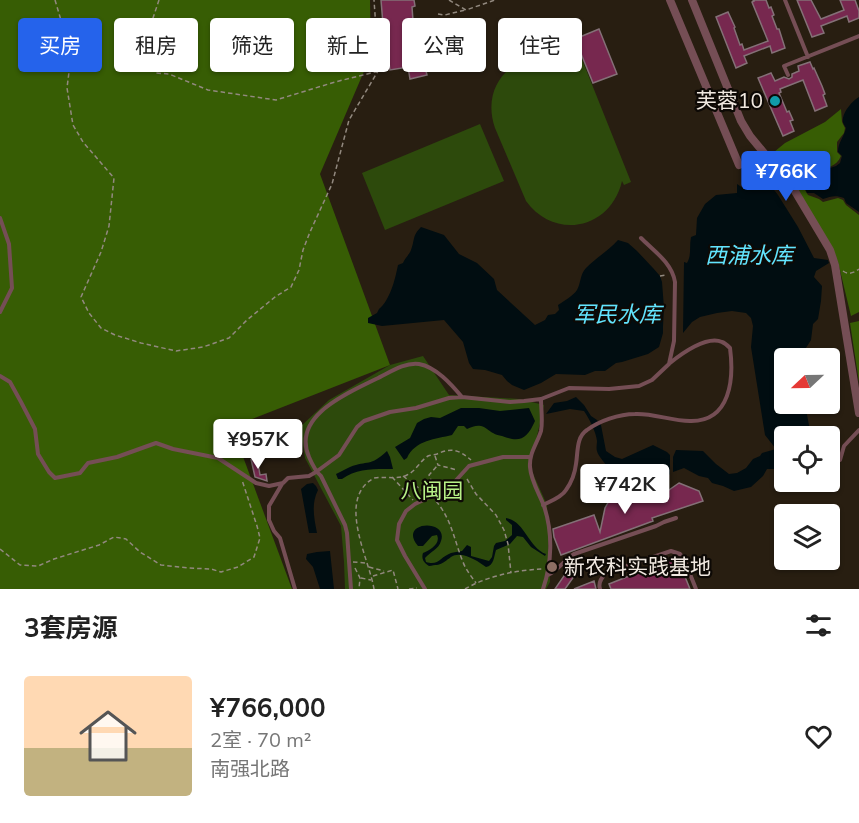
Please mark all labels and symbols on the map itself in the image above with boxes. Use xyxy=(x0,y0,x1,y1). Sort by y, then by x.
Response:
place label: 芙蓉10 xyxy=(696,87,763,113)
marker: 芙蓉10 xyxy=(768,94,782,108)
pin: ¥766K xyxy=(744,151,828,202)
water label: 西浦水库 xyxy=(705,241,797,269)
water label: 军民水库 xyxy=(573,300,665,328)
north arrow xyxy=(774,348,840,414)
pin: ¥957K xyxy=(216,419,300,470)
pin: ¥742K xyxy=(583,464,667,515)
park label: 八闽园 xyxy=(401,477,464,503)
place label: 新农科实践基地 xyxy=(564,553,711,579)
marker: 新农科实践基地 xyxy=(545,560,559,574)

